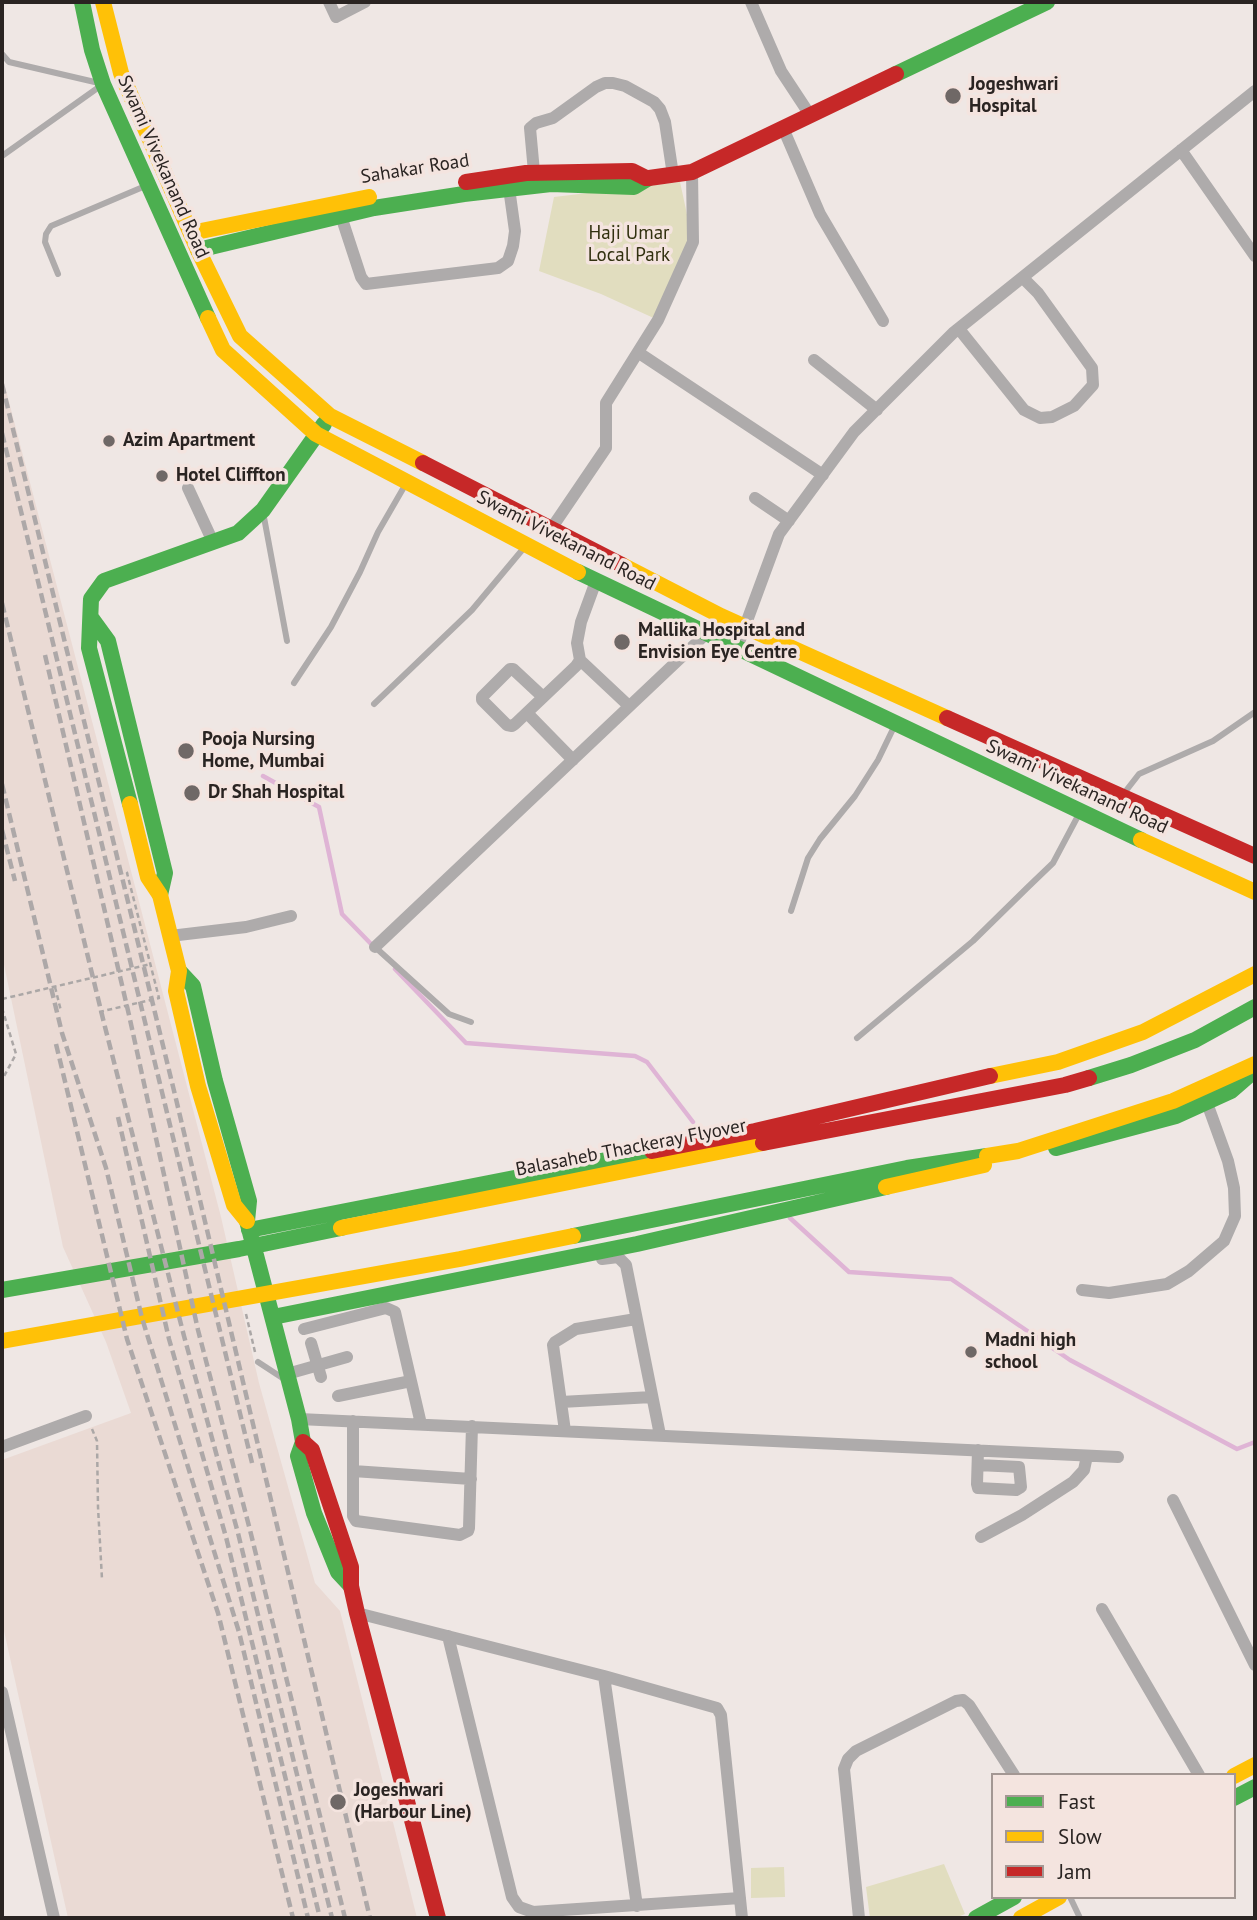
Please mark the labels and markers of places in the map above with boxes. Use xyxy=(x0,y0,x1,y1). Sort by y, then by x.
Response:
place label: Jogeshwari Hospital xyxy=(969,74,1059,118)
marker: Jogeshwari Hospital xyxy=(943,86,963,106)
place label: Azim Apartment xyxy=(123,430,255,452)
marker: Azim Apartment xyxy=(101,433,117,449)
place label: Hotel Cliffton xyxy=(176,465,286,487)
marker: Hotel Cliffton xyxy=(154,468,170,484)
place label: Mallika Hospital and Envision Eye Centre xyxy=(638,620,805,664)
marker: Mallika Hospital and Envision Eye Centre xyxy=(612,632,632,652)
place label: Pooja Nursing Home, Mumbai xyxy=(202,729,325,773)
marker: Pooja Nursing Home, Mumbai xyxy=(176,741,196,761)
place label: Dr Shah Hospital xyxy=(208,782,344,804)
marker: Dr Shah Hospital xyxy=(182,783,202,803)
place label: Madni high school xyxy=(985,1330,1076,1374)
marker: Madni high school xyxy=(963,1344,979,1360)
place label: Jogeshwari (Harbour Line) xyxy=(354,1780,472,1824)
marker: Jogeshwari (Harbour Line) xyxy=(328,1792,348,1812)

